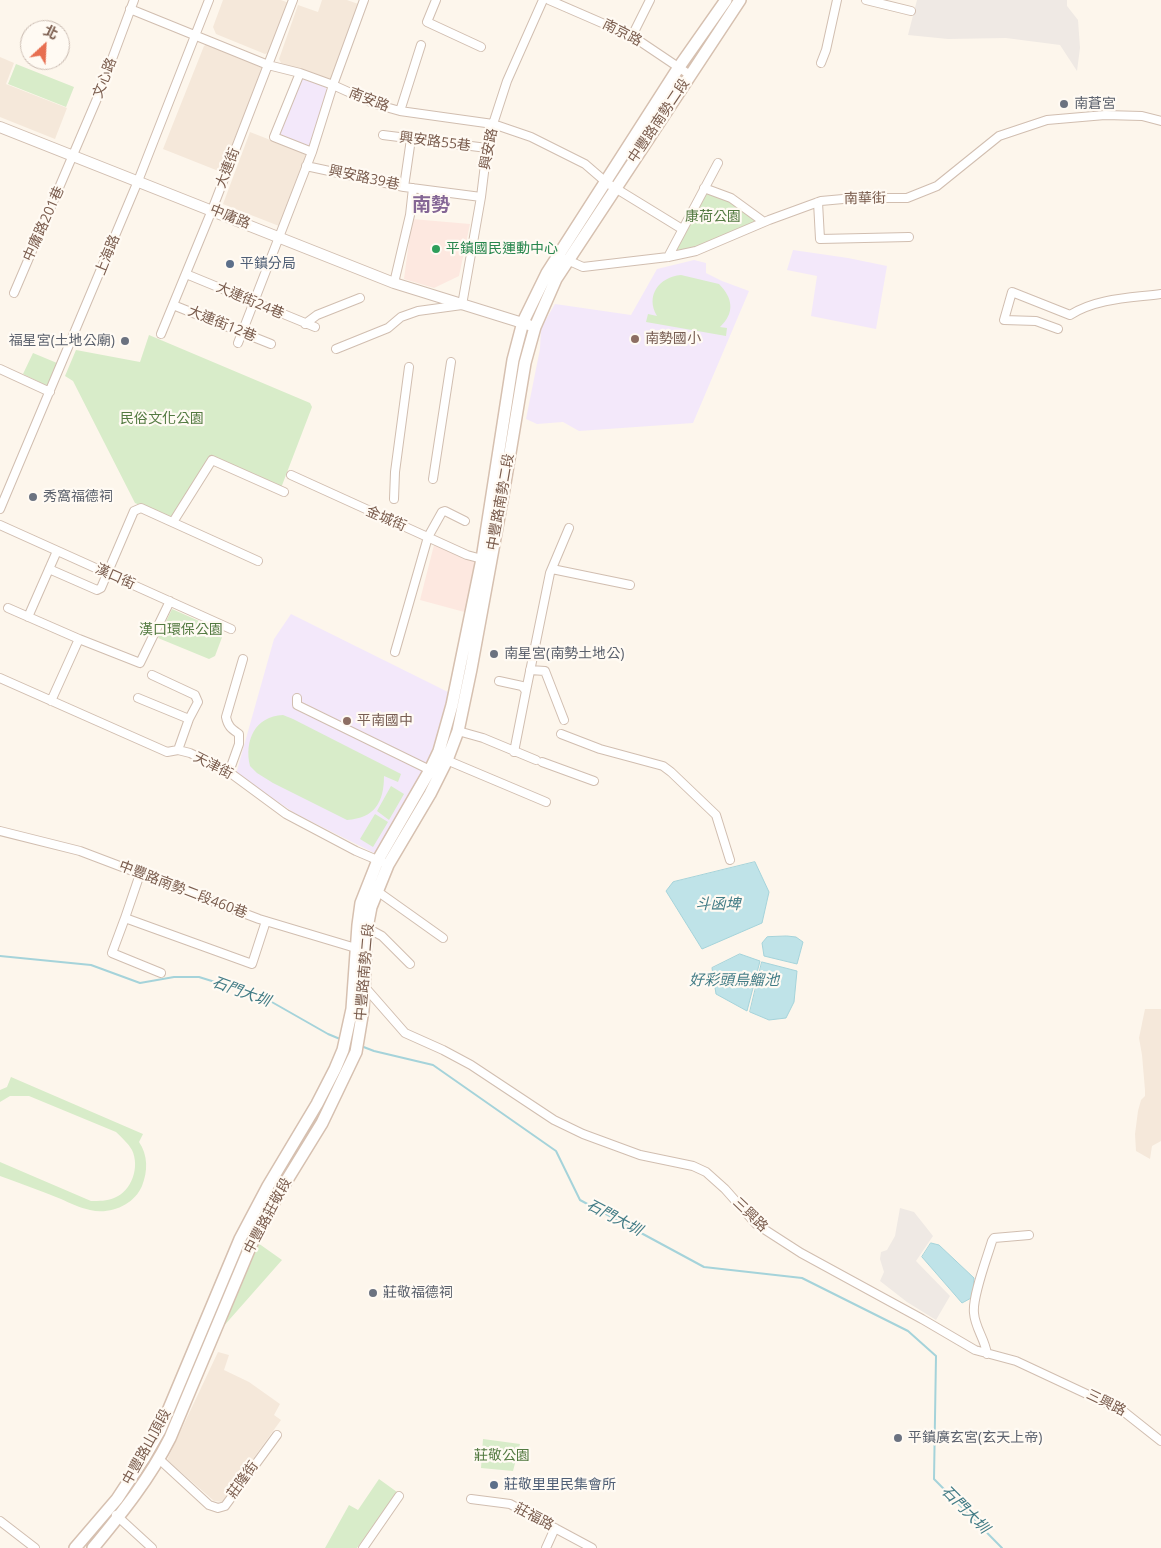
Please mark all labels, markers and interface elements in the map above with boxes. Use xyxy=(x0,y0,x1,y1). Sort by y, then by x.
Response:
street label: 南京路 xyxy=(599,16,645,50)
north arrow xyxy=(20,20,70,70)
text: 北 xyxy=(41,20,61,43)
street label: 文心路 xyxy=(90,55,120,101)
street label: 中豐路南勢二段 xyxy=(625,76,693,166)
street label: 南安路 xyxy=(346,85,392,115)
place label: 南蒼宮 xyxy=(1074,96,1116,112)
marker: 南蒼宮 xyxy=(1058,98,1070,110)
street label: 興安路 xyxy=(477,127,501,171)
street label: 興安路55巷 xyxy=(398,129,472,155)
street label: 大連街 xyxy=(213,145,243,191)
street label: 興安路39巷 xyxy=(327,162,401,194)
street label: 中庸路201巷 xyxy=(20,184,68,264)
street label: 南華街 xyxy=(844,190,886,208)
district label: 南勢 xyxy=(412,195,450,217)
street label: 中庸路 xyxy=(207,201,253,233)
park label: 康荷公園 xyxy=(685,209,741,225)
street label: 上海路 xyxy=(92,232,124,278)
place label: 平鎮國民運動中心 xyxy=(446,241,558,257)
marker: 平鎮國民運動中心 xyxy=(430,243,442,255)
place label: 平鎮分局 xyxy=(240,256,296,272)
marker: 平鎮分局 xyxy=(224,258,236,270)
street label: 大連街24巷 xyxy=(214,279,286,323)
street label: 大連街12巷 xyxy=(185,303,259,345)
place label: 南勢國小 xyxy=(645,331,701,347)
place label: 福星宮(土地公廟) xyxy=(9,333,115,349)
marker: 南勢國小 xyxy=(629,333,641,345)
marker: 福星宮(土地公廟) xyxy=(119,335,131,347)
park label: 民俗文化公園 xyxy=(120,411,204,427)
street label: 中豐路南勢二段 xyxy=(484,452,518,552)
place label: 秀窩福德祠 xyxy=(43,489,113,505)
marker: 秀窩福德祠 xyxy=(27,491,39,503)
street label: 金城街 xyxy=(363,503,409,535)
street label: 漢口街 xyxy=(92,561,138,593)
park label: 漢口環保公園 xyxy=(139,622,223,638)
place label: 南星宮(南勢土地公) xyxy=(504,646,624,662)
marker: 南星宮(南勢土地公) xyxy=(488,648,500,660)
place label: 平南國中 xyxy=(357,713,413,729)
marker: 平南國中 xyxy=(341,715,353,727)
street label: 天津街 xyxy=(190,749,236,783)
street label: 中豐路南勢二段460巷 xyxy=(116,858,250,922)
water label: 斗函埤 xyxy=(696,896,740,914)
street label: 中豐路南勢二段 xyxy=(352,922,378,1022)
water label: 好彩頭烏鰡池 xyxy=(689,972,779,990)
water label: 石門大圳 xyxy=(210,973,272,1011)
street label: 中豐路莊敬段 xyxy=(241,1175,295,1257)
street label: 三興路 xyxy=(729,1194,771,1236)
water label: 石門大圳 xyxy=(583,1196,645,1240)
place label: 莊敬福德祠 xyxy=(383,1285,453,1301)
marker: 莊敬福德祠 xyxy=(367,1287,379,1299)
street label: 三興路 xyxy=(1083,1386,1129,1420)
street label: 中豐路山頂段 xyxy=(119,1406,175,1488)
place label: 平鎮廣玄宮(玄天上帝) xyxy=(908,1430,1042,1446)
marker: 平鎮廣玄宮(玄天上帝) xyxy=(892,1432,904,1444)
park label: 莊敬公園 xyxy=(474,1448,530,1464)
street label: 莊隆街 xyxy=(224,1458,262,1502)
place label: 莊敬里里民集會所 xyxy=(504,1477,616,1493)
marker: 莊敬里里民集會所 xyxy=(488,1479,500,1491)
water label: 石門大圳 xyxy=(937,1482,993,1538)
street label: 莊福路 xyxy=(512,1500,556,1534)

